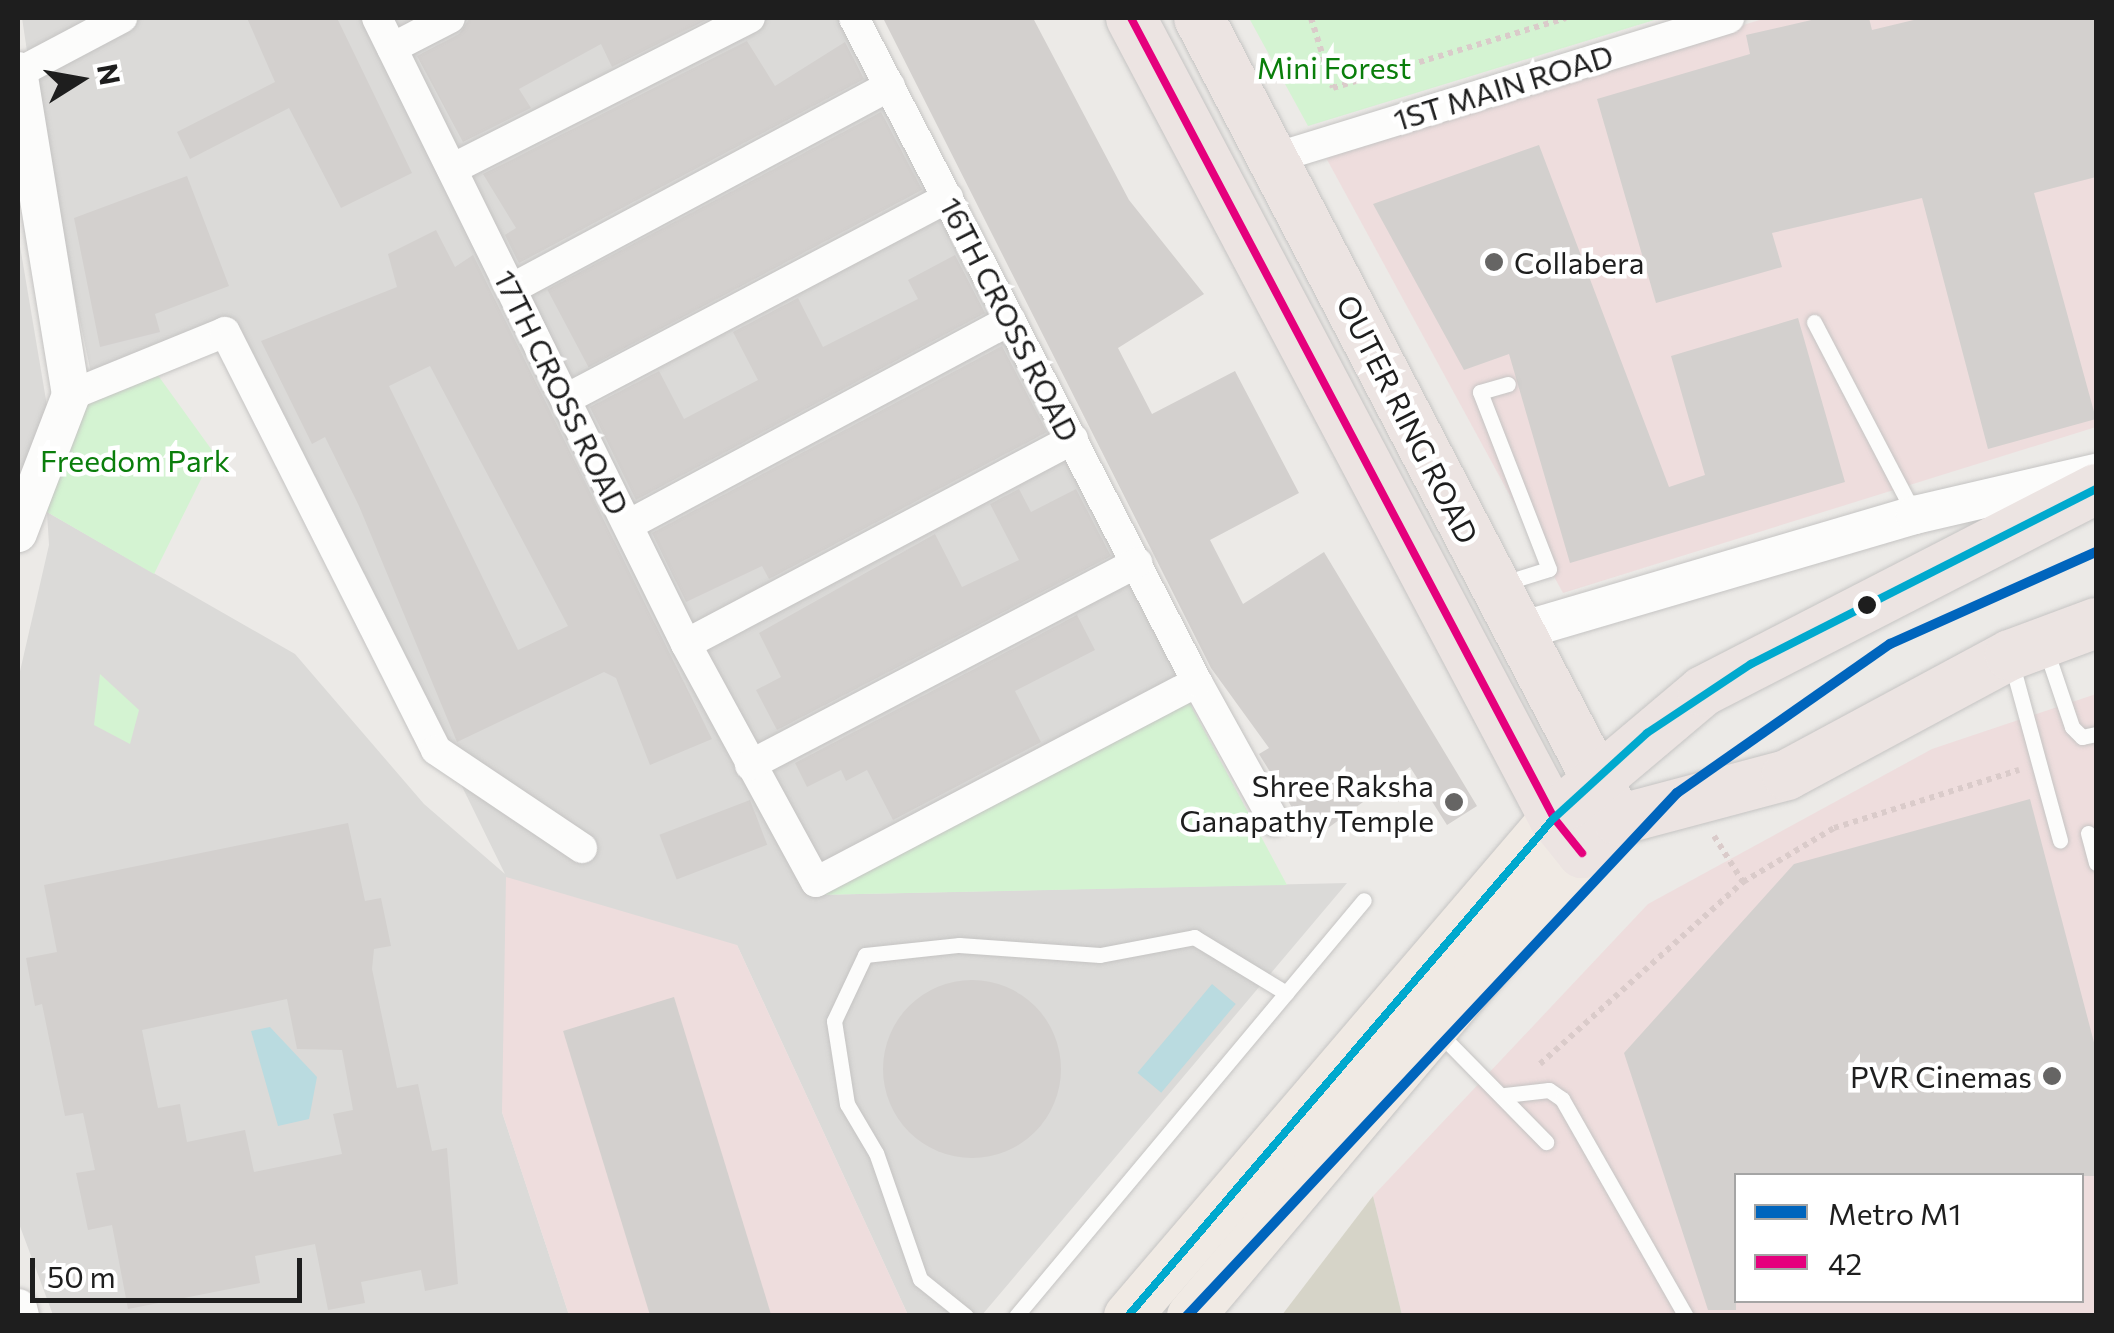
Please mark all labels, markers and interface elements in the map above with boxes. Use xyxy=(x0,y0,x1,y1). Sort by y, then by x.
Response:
north arrow xyxy=(30,30,130,130)
street label: 1ST MAIN ROAD xyxy=(1389,37,1617,137)
park label: Mini Forest xyxy=(1257,49,1411,85)
text: N xyxy=(91,61,128,88)
street label: 16TH CROSS ROAD xyxy=(933,191,1087,447)
place label: Collabera xyxy=(1514,244,1644,280)
marker: Collabera xyxy=(1483,251,1505,273)
street label: 17TH CROSS ROAD xyxy=(487,264,637,520)
street label: OUTER RING ROAD xyxy=(1330,289,1486,549)
park label: Freedom Park xyxy=(40,442,230,478)
unlabelled marker xyxy=(1857,595,1877,615)
place label: Shree Raksha Ganapathy Temple xyxy=(1179,767,1434,838)
marker: Shree Raksha Ganapathy Temple xyxy=(1443,791,1465,813)
place label: PVR Cinemas xyxy=(1850,1058,2032,1094)
marker: PVR Cinemas xyxy=(2041,1065,2063,1087)
legend xyxy=(1734,1173,2084,1303)
text: Metro M1 xyxy=(1828,1194,1961,1231)
scale bar xyxy=(35,1238,308,1300)
text: 42 xyxy=(1828,1244,1862,1281)
text: 50 m xyxy=(47,1257,116,1294)

